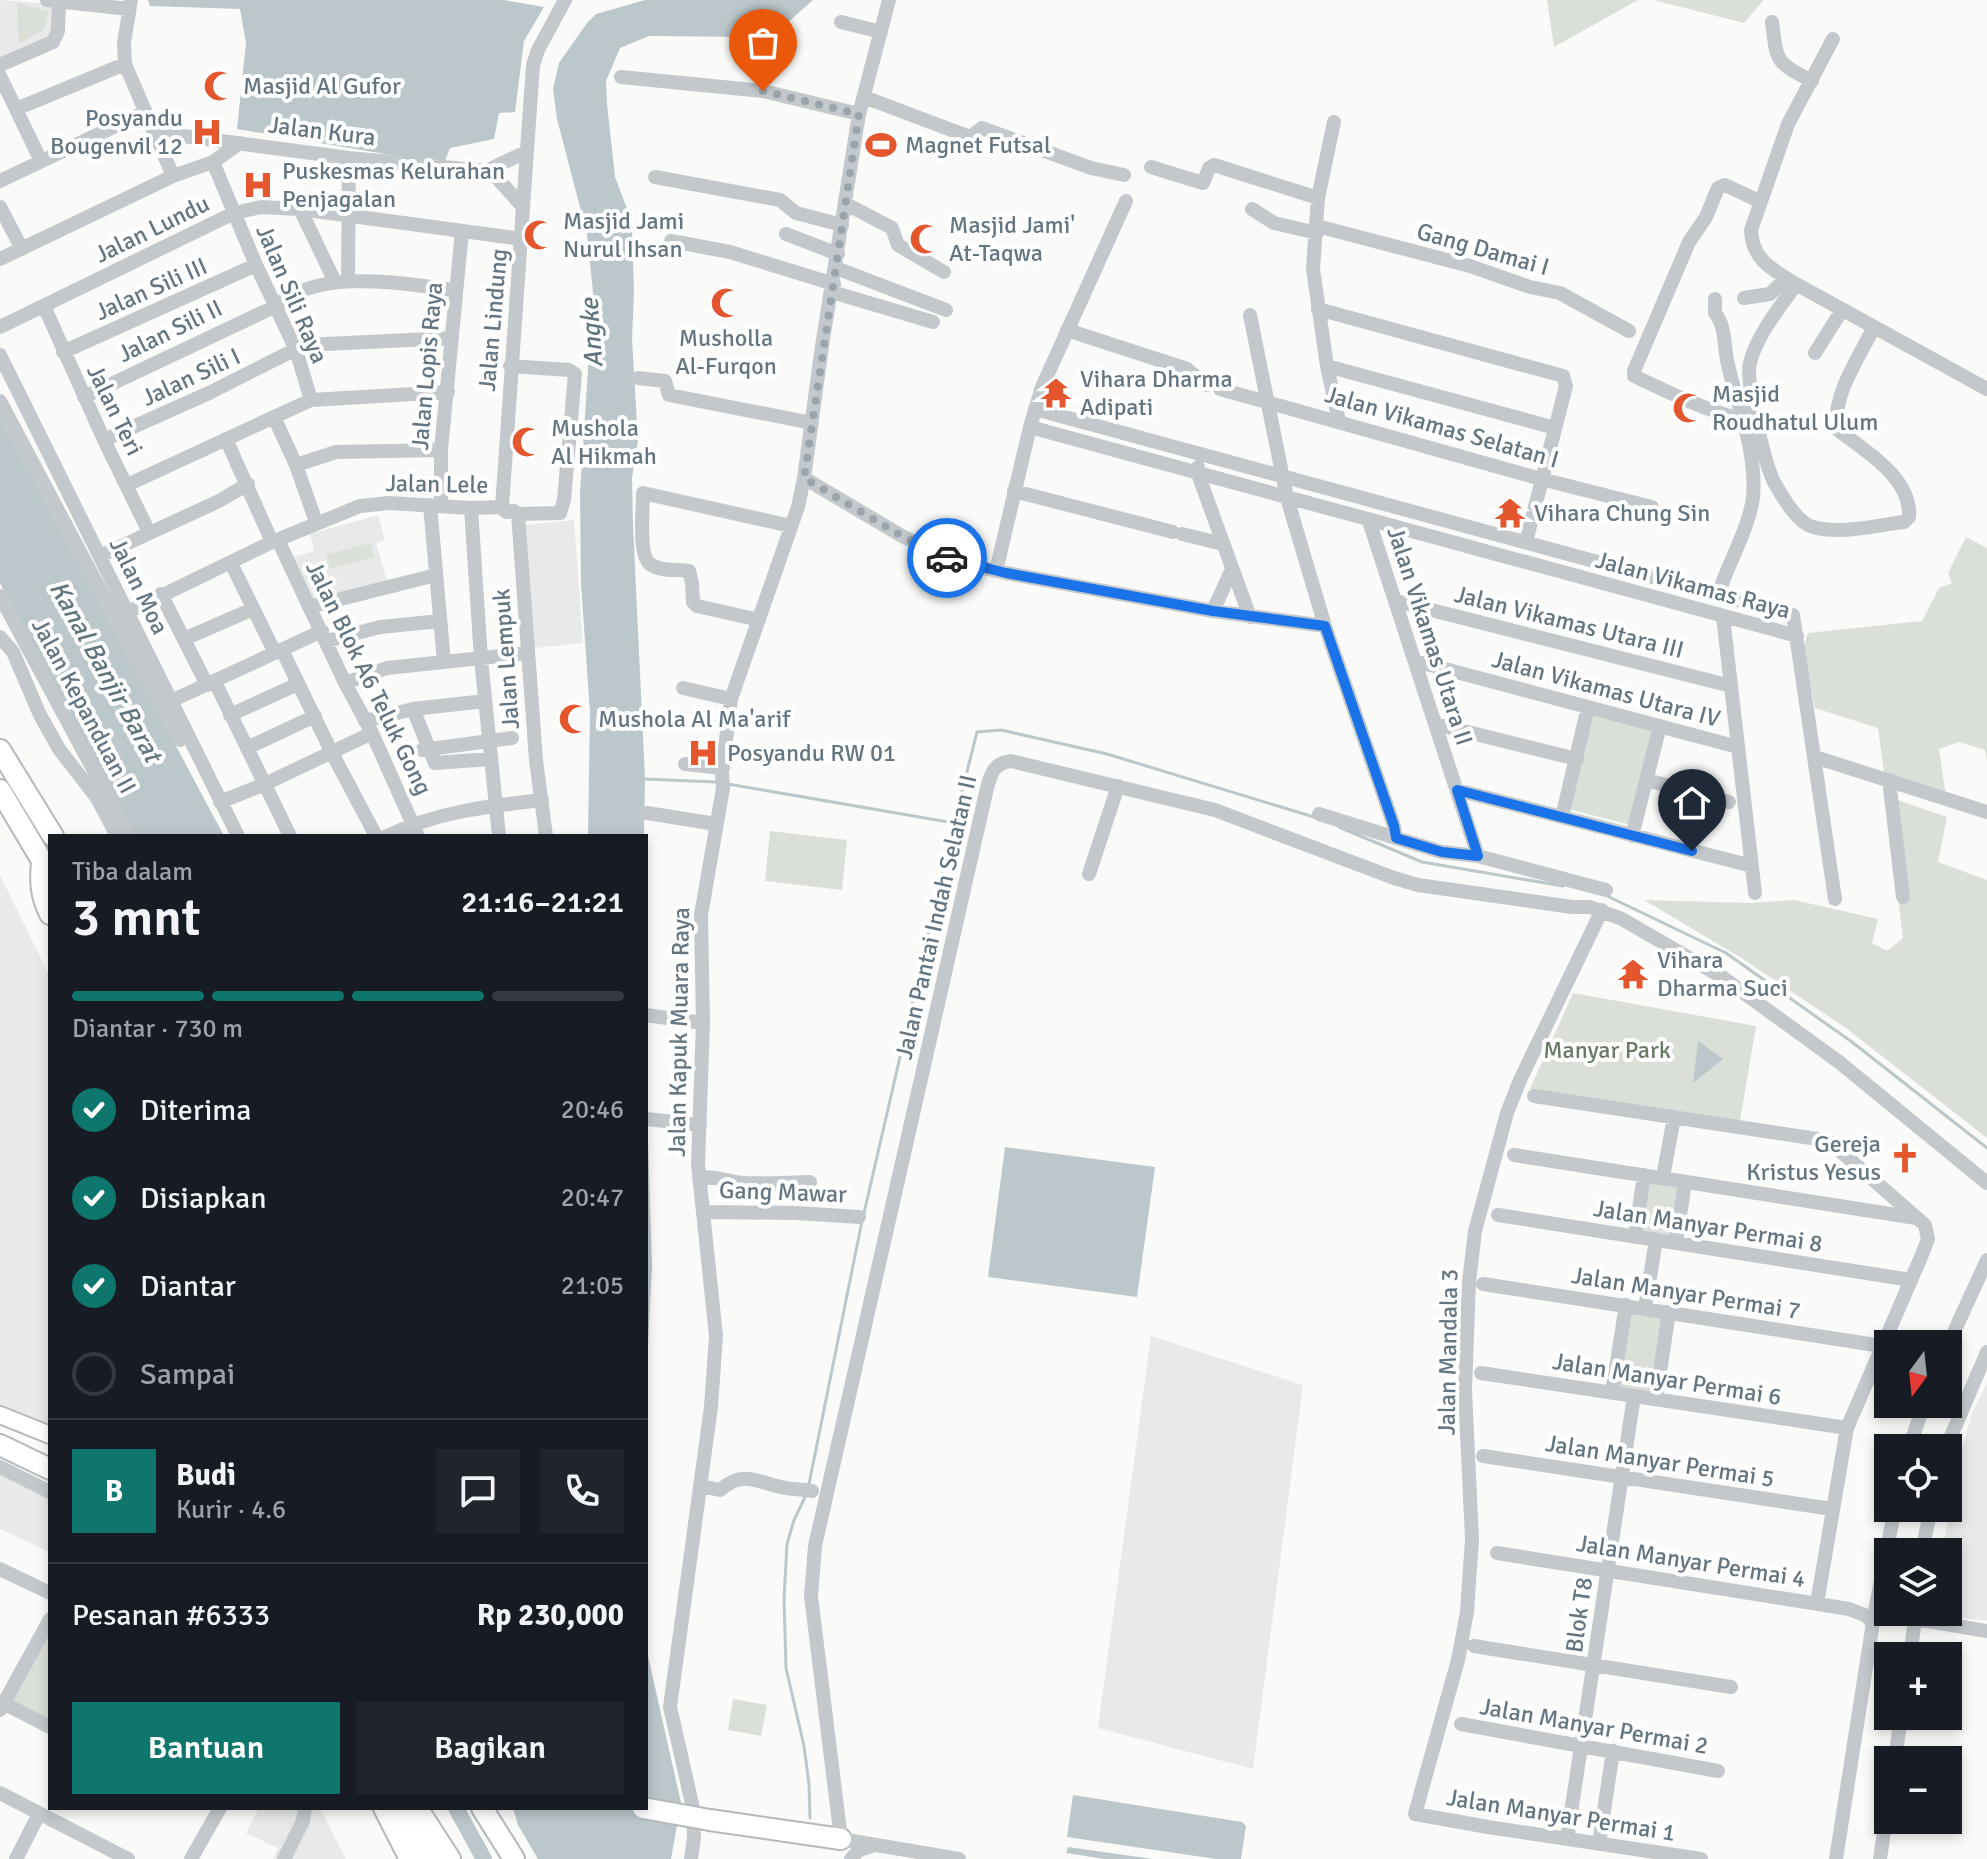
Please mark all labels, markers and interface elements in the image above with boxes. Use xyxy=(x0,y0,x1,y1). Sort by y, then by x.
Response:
pin xyxy=(729,9,797,91)
icon: bag xyxy=(741,21,785,65)
mosque icon: Masjid Al Gufor xyxy=(202,69,236,103)
place label: Masjid Al Gufor xyxy=(243,71,401,101)
place label: Posyandu Bougenvil 12 xyxy=(50,103,183,161)
street label: Jalan Kura xyxy=(267,110,377,152)
hospital icon: Posyandu Bougenvil 12 xyxy=(190,115,224,149)
sports icon: Magnet Futsal xyxy=(864,128,898,162)
place label: Magnet Futsal xyxy=(905,130,1051,160)
place label: Puskesmas Kelurahan Penjagalan xyxy=(282,156,505,214)
hospital icon: Puskesmas Kelurahan Penjagalan xyxy=(241,168,275,202)
street label: Jalan Lundu xyxy=(90,188,214,270)
place label: Masjid Jami Nurul Ihsan xyxy=(563,206,684,264)
place label: Masjid Jami' At-Taqwa xyxy=(949,210,1075,268)
street label: Gang Damai I xyxy=(1413,216,1553,282)
mosque icon: Masjid Jami Nurul Ihsan xyxy=(522,218,556,252)
street label: Jalan Sili Raya xyxy=(249,220,335,368)
mosque icon: Masjid Jami' At-Taqwa xyxy=(908,222,942,256)
street label: Jalan Lindung xyxy=(472,247,514,393)
street label: Jalan Sili III xyxy=(90,251,212,327)
street label: Jalan Lopis Raya xyxy=(405,281,449,451)
mosque icon: Musholla Al-Furqon xyxy=(709,286,743,320)
street label: Jalan Sili II xyxy=(113,293,227,369)
water label: Angke xyxy=(573,295,610,369)
place label: Musholla Al-Furqon xyxy=(675,323,777,381)
street label: Jalan Sili I xyxy=(137,341,245,413)
street label: Jalan Teri xyxy=(80,360,150,460)
place label: Vihara Dharma Adipati xyxy=(1080,364,1233,422)
temple icon: Vihara Dharma Adipati xyxy=(1039,376,1073,410)
street label: Jalan Vikamas Selatan I xyxy=(1322,379,1562,475)
place label: Masjid Roudhatul Ulum xyxy=(1712,379,1878,437)
mosque icon: Masjid Roudhatul Ulum xyxy=(1671,391,1705,425)
place label: Mushola Al Hikmah xyxy=(551,413,657,471)
mosque icon: Mushola Al Hikmah xyxy=(510,425,544,459)
street label: Jalan Lele xyxy=(385,468,489,500)
temple icon: Vihara Chung Sin xyxy=(1493,496,1527,530)
place label: Vihara Chung Sin xyxy=(1534,498,1710,528)
courier xyxy=(907,518,987,598)
street label: Jalan Vikamas Utara II xyxy=(1380,523,1480,749)
street label: Jalan Moa xyxy=(103,533,175,639)
icon: car xyxy=(925,536,969,580)
street label: Jalan Vikamas Raya xyxy=(1592,545,1794,625)
street label: Jalan Blok A6 Teluk Gong xyxy=(299,556,439,800)
water label: Kanal Banjir Barat xyxy=(42,575,170,770)
street label: Jalan Vikamas Utara III xyxy=(1451,579,1687,665)
street label: Jalan Lempuk xyxy=(486,588,526,730)
street label: Jalan Kepanduan II xyxy=(25,613,143,799)
street label: Jalan Vikamas Utara IV xyxy=(1489,644,1724,734)
mosque icon: Mushola Al Ma'arif xyxy=(557,702,591,736)
place label: Mushola Al Ma'arif xyxy=(598,704,791,734)
hospital icon: Posyandu RW 01 xyxy=(686,736,720,770)
place label: Posyandu RW 01 xyxy=(727,738,896,768)
pin xyxy=(1658,769,1726,851)
street label: Jalan Pantai Indah Selatan II xyxy=(889,772,983,1062)
icon: home xyxy=(1670,781,1714,825)
text: Tiba dalam xyxy=(72,856,193,888)
text: 21:16–21:21 xyxy=(461,884,624,921)
text: 3 mnt xyxy=(72,886,201,950)
street label: Jalan Kapuk Muara Raya xyxy=(662,907,696,1157)
place label: Vihara Dharma Suci xyxy=(1657,945,1788,1003)
temple icon: Vihara Dharma Suci xyxy=(1616,957,1650,991)
text: Diantar · 730 m xyxy=(72,1013,243,1045)
park label: Manyar Park xyxy=(1543,1035,1671,1065)
icon: check xyxy=(72,1088,116,1132)
text: Diterima xyxy=(140,1092,251,1129)
text: 20:46 xyxy=(561,1094,624,1126)
place label: Gereja Kristus Yesus xyxy=(1746,1129,1881,1187)
church icon: Gereja Kristus Yesus xyxy=(1888,1141,1922,1175)
street label: Gang Mawar xyxy=(718,1175,848,1209)
icon: check xyxy=(72,1176,116,1220)
text: Disiapkan xyxy=(140,1180,267,1217)
text: 20:47 xyxy=(561,1182,624,1214)
street label: Jalan Manyar Permai 8 xyxy=(1591,1193,1825,1259)
street label: Jalan Manyar Permai 7 xyxy=(1569,1260,1803,1326)
icon: check xyxy=(72,1264,116,1308)
text: Diantar xyxy=(140,1268,236,1305)
street label: Jalan Mandala 3 xyxy=(1432,1268,1464,1436)
text: 21:05 xyxy=(561,1270,624,1302)
north arrow xyxy=(1874,1330,1962,1418)
map controls xyxy=(1874,1330,1962,1834)
street label: Jalan Manyar Permai 6 xyxy=(1550,1346,1784,1412)
text: Sampai xyxy=(140,1356,235,1393)
street label: Jalan Manyar Permai 5 xyxy=(1543,1428,1777,1494)
button: locate xyxy=(1874,1434,1962,1522)
button: chat xyxy=(436,1449,520,1533)
button: phone xyxy=(540,1449,624,1533)
text: Budi xyxy=(176,1457,236,1494)
text: B xyxy=(105,1473,123,1510)
text: Kurir · 4.6 xyxy=(176,1494,286,1526)
street label: Jalan Manyar Permai 4 xyxy=(1574,1528,1808,1594)
button: layers xyxy=(1874,1538,1962,1626)
street label: Blok T8 xyxy=(1559,1575,1599,1655)
text: Pesanan #6333 xyxy=(72,1597,270,1634)
text: Rp 230,000 xyxy=(477,1597,624,1634)
button: + xyxy=(1874,1642,1962,1730)
street label: Jalan Manyar Permai 2 xyxy=(1478,1691,1710,1761)
button: Bantuan xyxy=(72,1702,340,1794)
button: Bagikan xyxy=(356,1702,624,1794)
button: − xyxy=(1874,1746,1962,1834)
street label: Jalan Manyar Permai 1 xyxy=(1444,1782,1678,1848)

